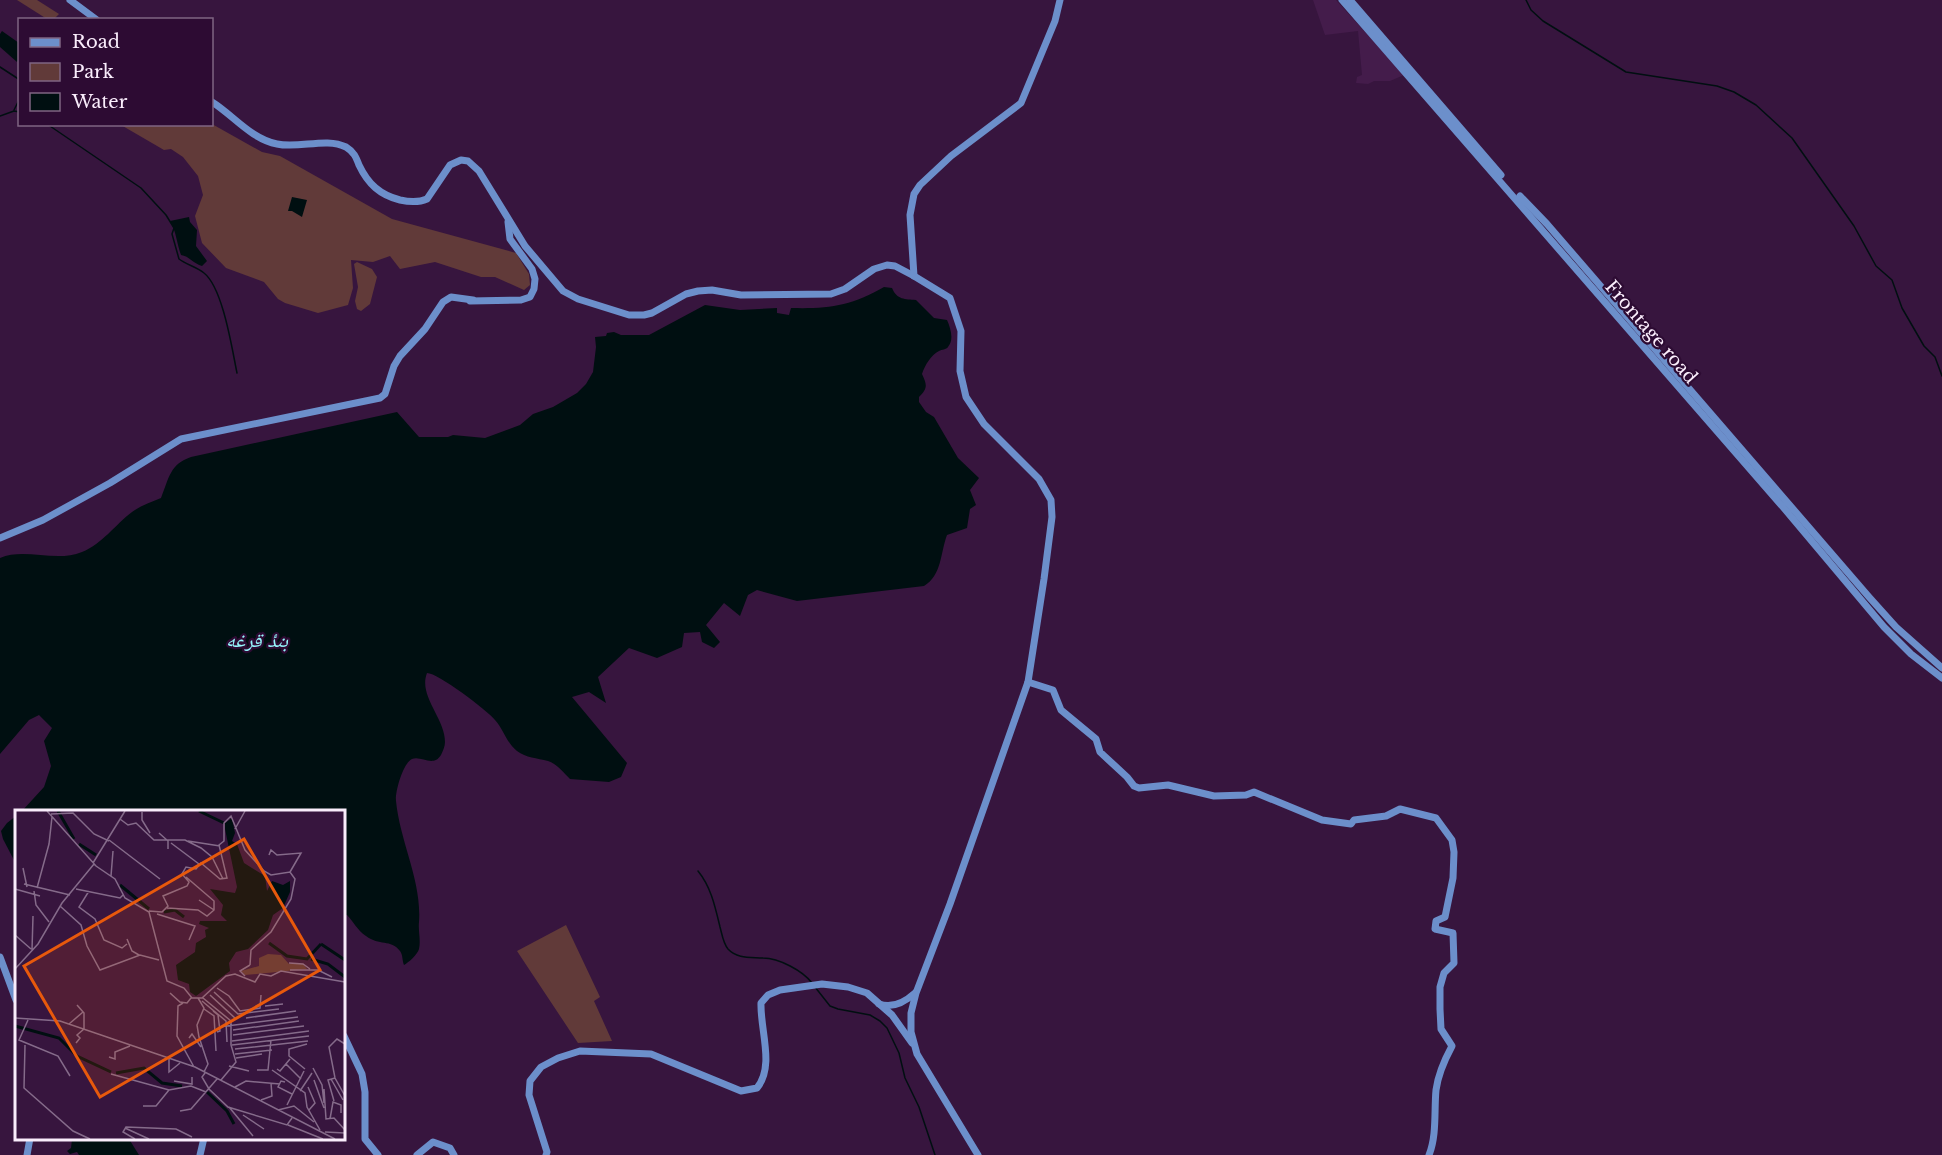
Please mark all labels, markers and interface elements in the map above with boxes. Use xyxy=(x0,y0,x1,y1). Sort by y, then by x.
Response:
legend xyxy=(18,18,213,126)
text: Road xyxy=(72,31,120,53)
text: Park xyxy=(72,61,114,83)
text: Water xyxy=(71,91,128,113)
street label: Frontage road xyxy=(1600,276,1702,388)
water label: بندٔ قرغه xyxy=(226,628,288,652)
inset map xyxy=(15,810,345,1140)

